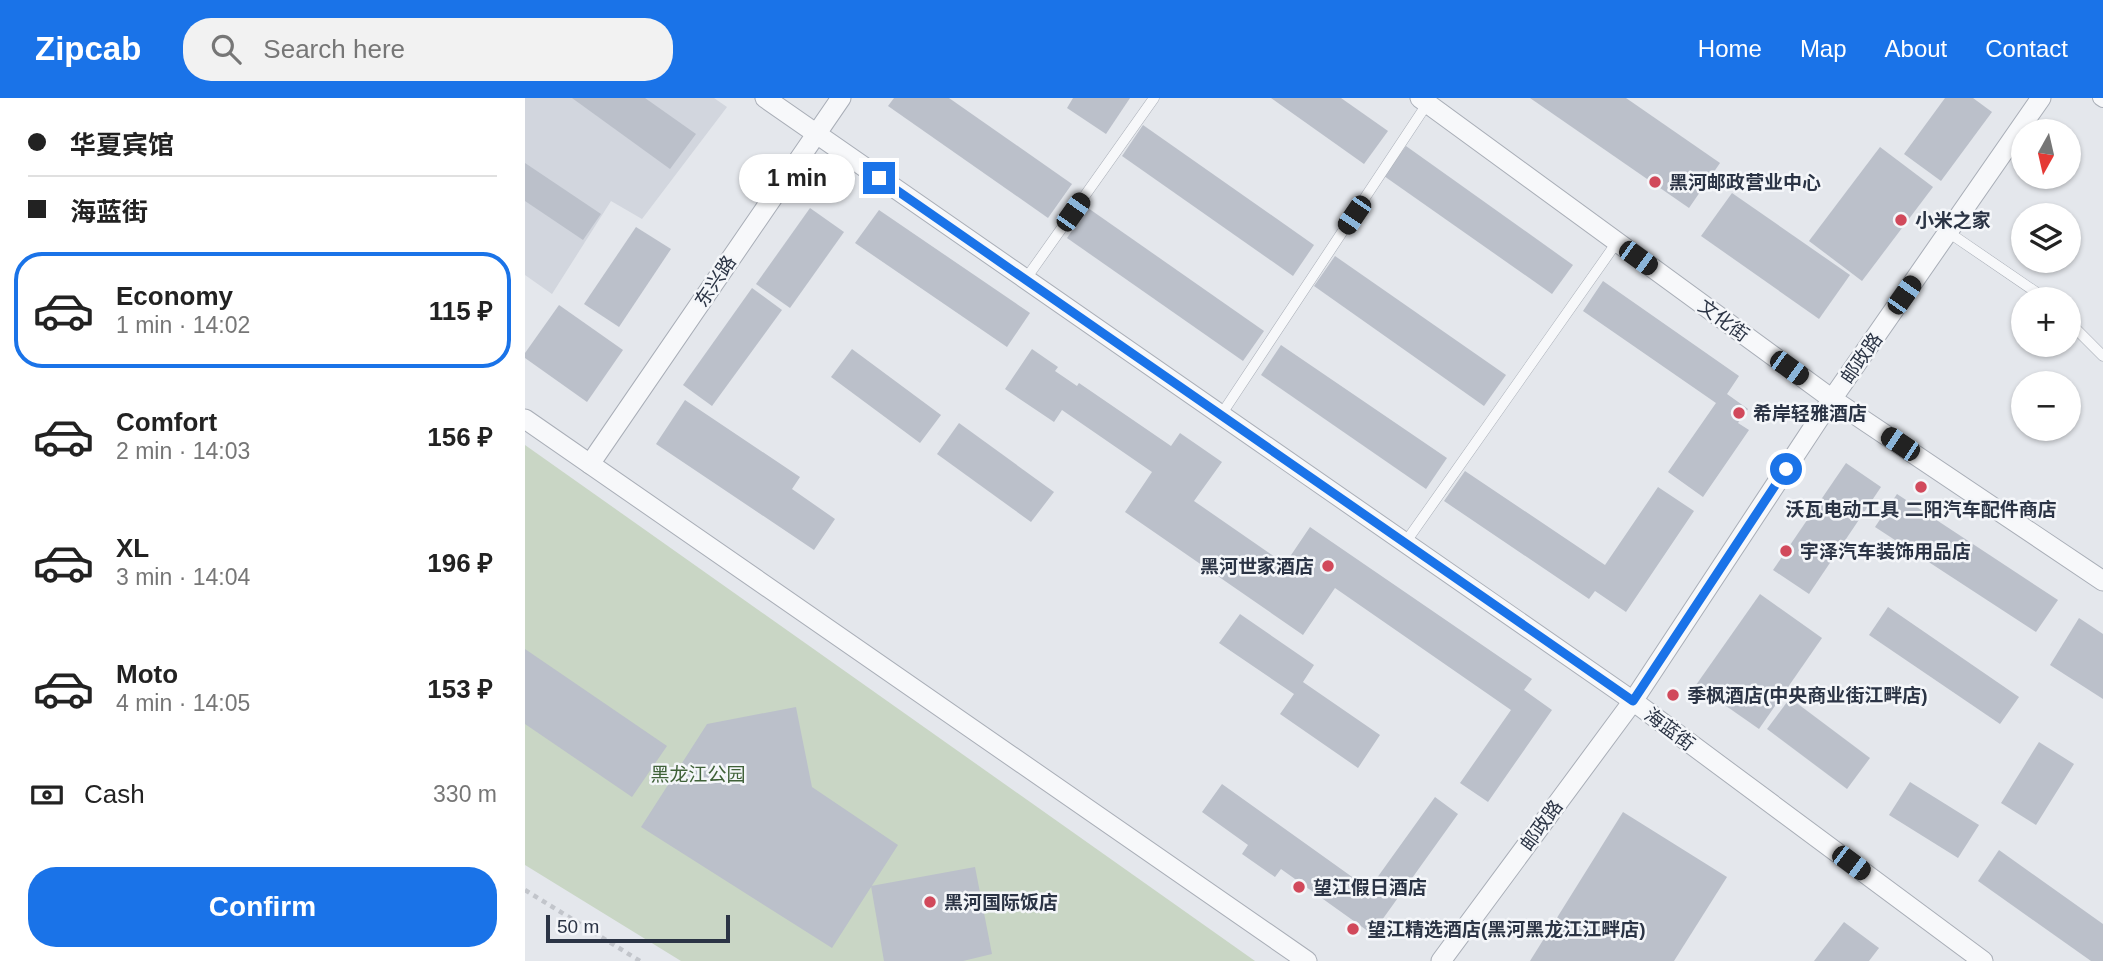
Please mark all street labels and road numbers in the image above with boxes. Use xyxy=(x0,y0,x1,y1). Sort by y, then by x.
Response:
street label: 东兴路 xyxy=(691,252,740,311)
street label: 文化街 xyxy=(1694,295,1753,346)
street label: 邮政路 xyxy=(1836,329,1886,388)
street label: 海蓝街 xyxy=(1641,704,1699,755)
street label: 邮政路 xyxy=(1516,796,1567,855)

